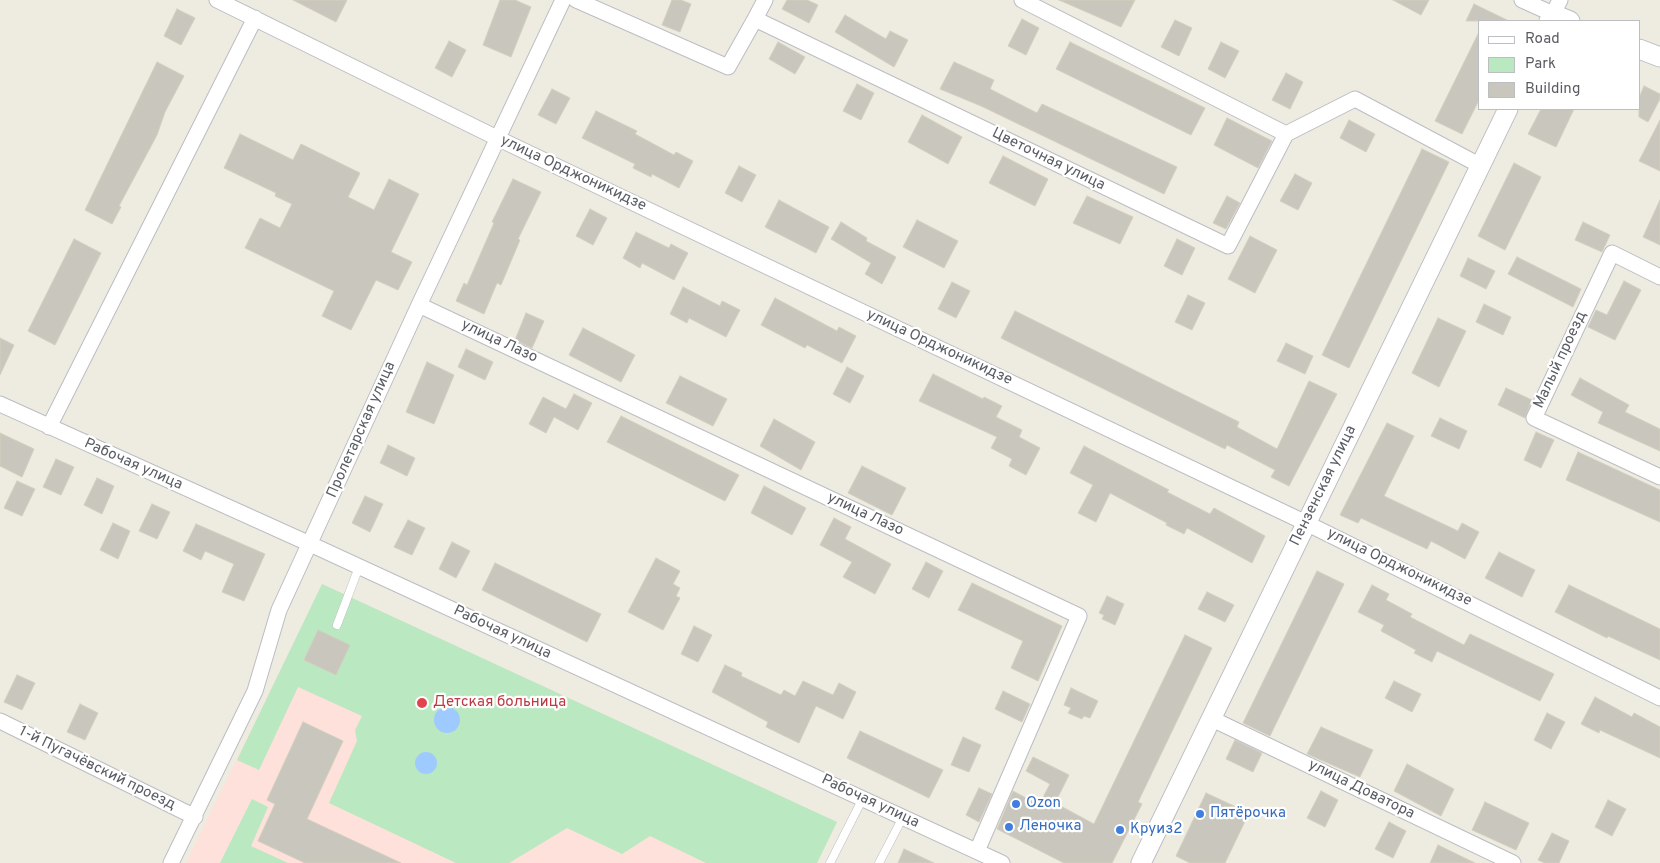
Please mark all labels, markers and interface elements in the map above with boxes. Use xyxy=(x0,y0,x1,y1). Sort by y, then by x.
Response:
legend xyxy=(1478,20,1640,110)
text: Road xyxy=(1525,30,1560,49)
text: Park xyxy=(1525,55,1556,74)
text: Building xyxy=(1525,80,1580,99)
street label: Цветочная улица xyxy=(989,125,1107,195)
street label: улица Орджоникидзе xyxy=(497,132,649,216)
street label: улица Орджоникидзе xyxy=(863,306,1015,390)
street label: Малый проезд xyxy=(1531,309,1591,411)
street label: улица Лазо xyxy=(458,316,540,368)
street label: Пролетарская улица xyxy=(324,359,400,501)
street label: Пензенская улица xyxy=(1287,423,1361,549)
street label: Рабочая улица xyxy=(81,435,185,495)
street label: улица Лазо xyxy=(824,489,906,541)
street label: улица Орджоникидзе xyxy=(1324,525,1474,611)
street label: Рабочая улица xyxy=(450,602,554,664)
place label: Детская больница xyxy=(433,694,566,712)
marker: Детская больница xyxy=(415,696,429,710)
street label: 1-й Пугачёвский проезд xyxy=(16,723,178,815)
street label: улица Доватора xyxy=(1305,756,1417,824)
street label: Рабочая улица xyxy=(818,771,922,833)
place label: Ozon xyxy=(1026,795,1061,813)
marker: Ozon xyxy=(1010,798,1022,810)
place label: Пятёрочка xyxy=(1210,805,1286,823)
marker: Пятёрочка xyxy=(1194,808,1206,820)
place label: Леночка xyxy=(1019,818,1081,836)
marker: Леночка xyxy=(1003,821,1015,833)
place label: Круиз2 xyxy=(1130,821,1182,839)
marker: Круиз2 xyxy=(1114,824,1126,836)

